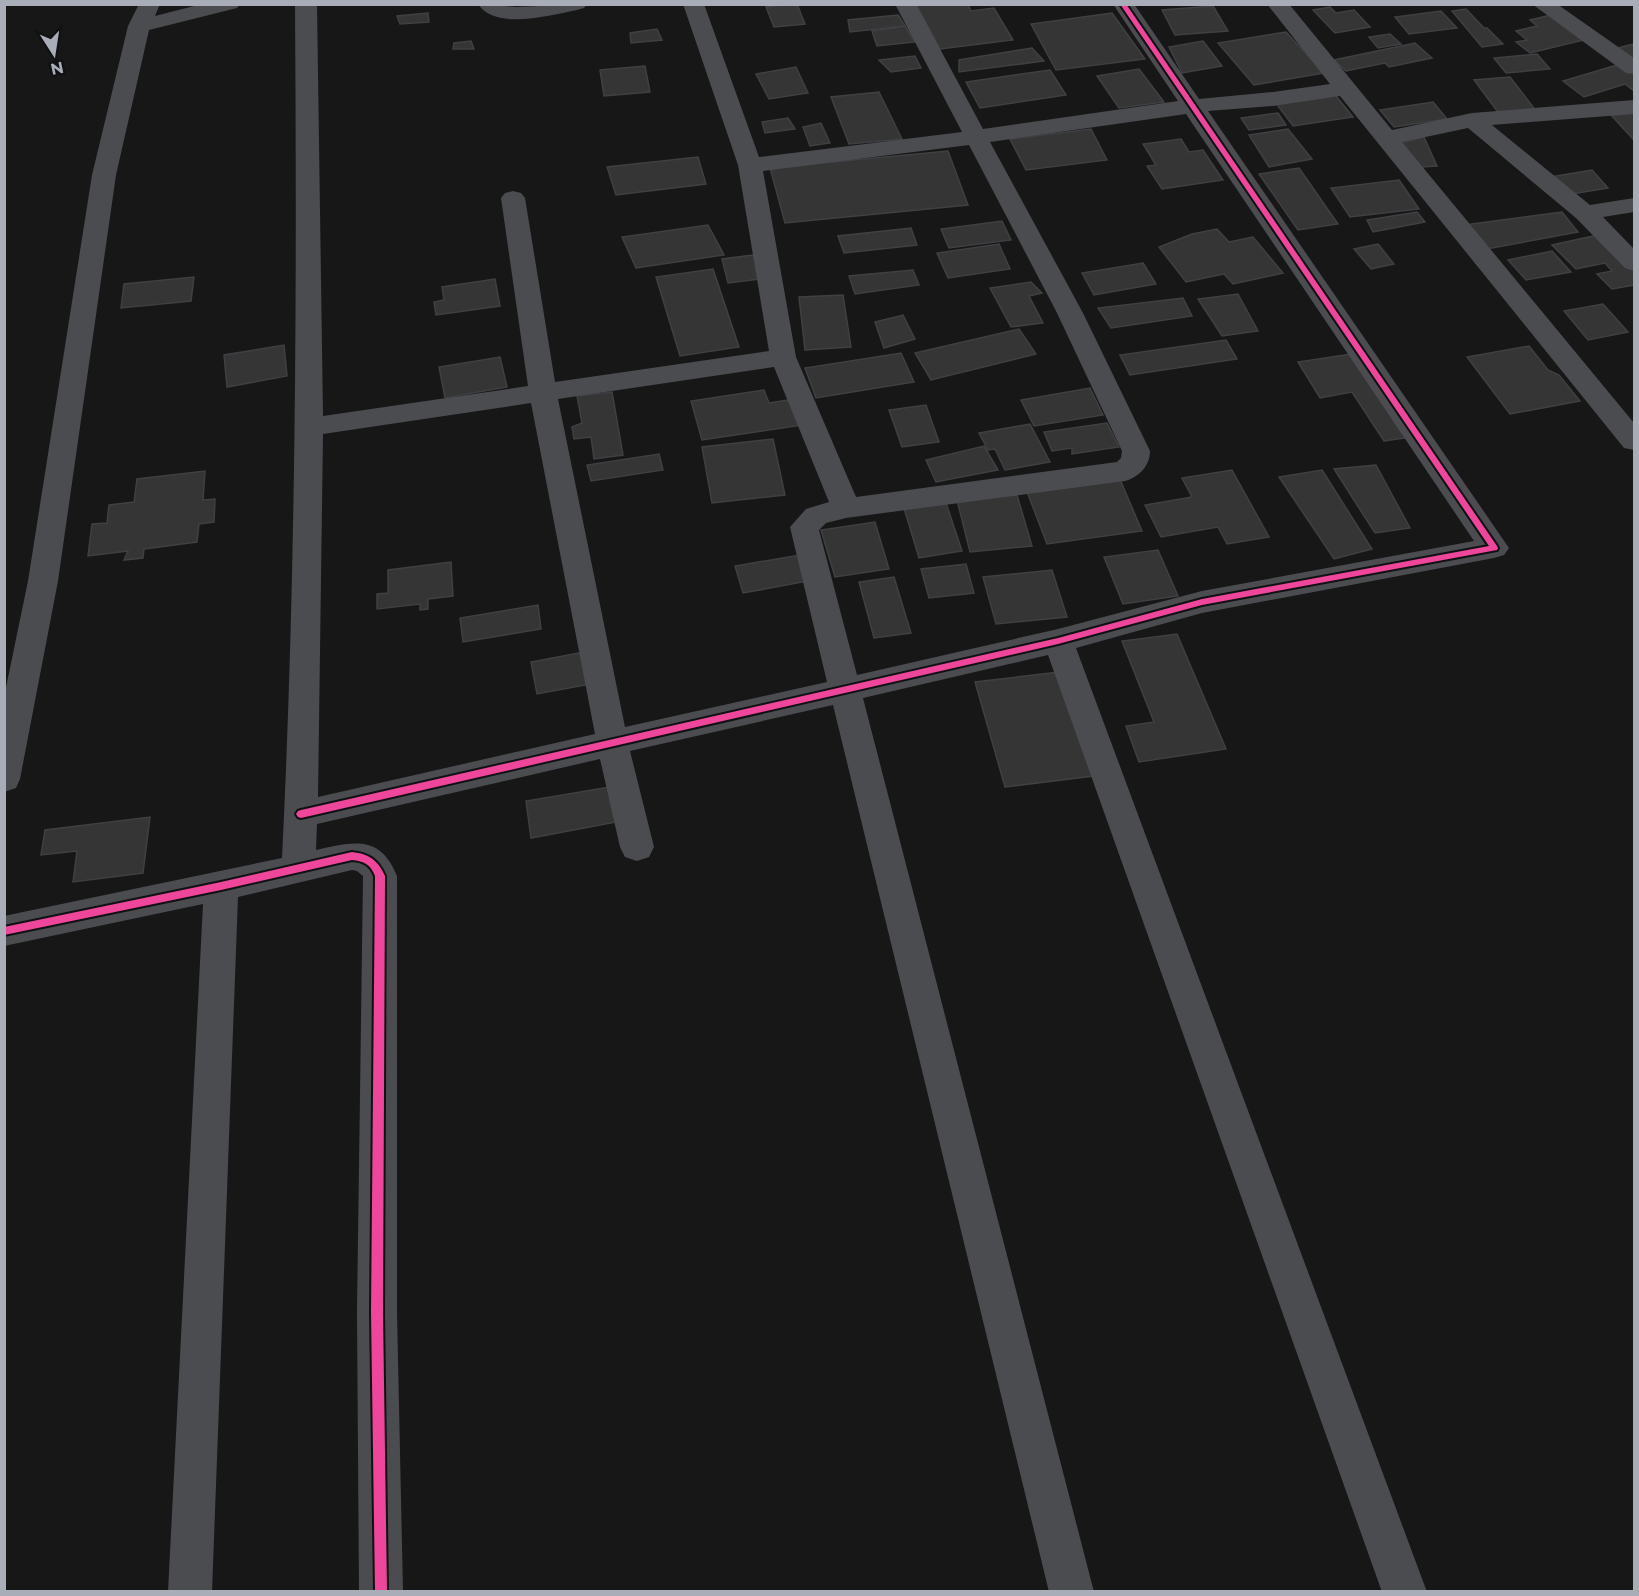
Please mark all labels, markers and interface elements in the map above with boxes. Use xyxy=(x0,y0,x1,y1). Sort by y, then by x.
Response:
north arrow xyxy=(24,24,84,84)
text: N xyxy=(49,58,65,79)

